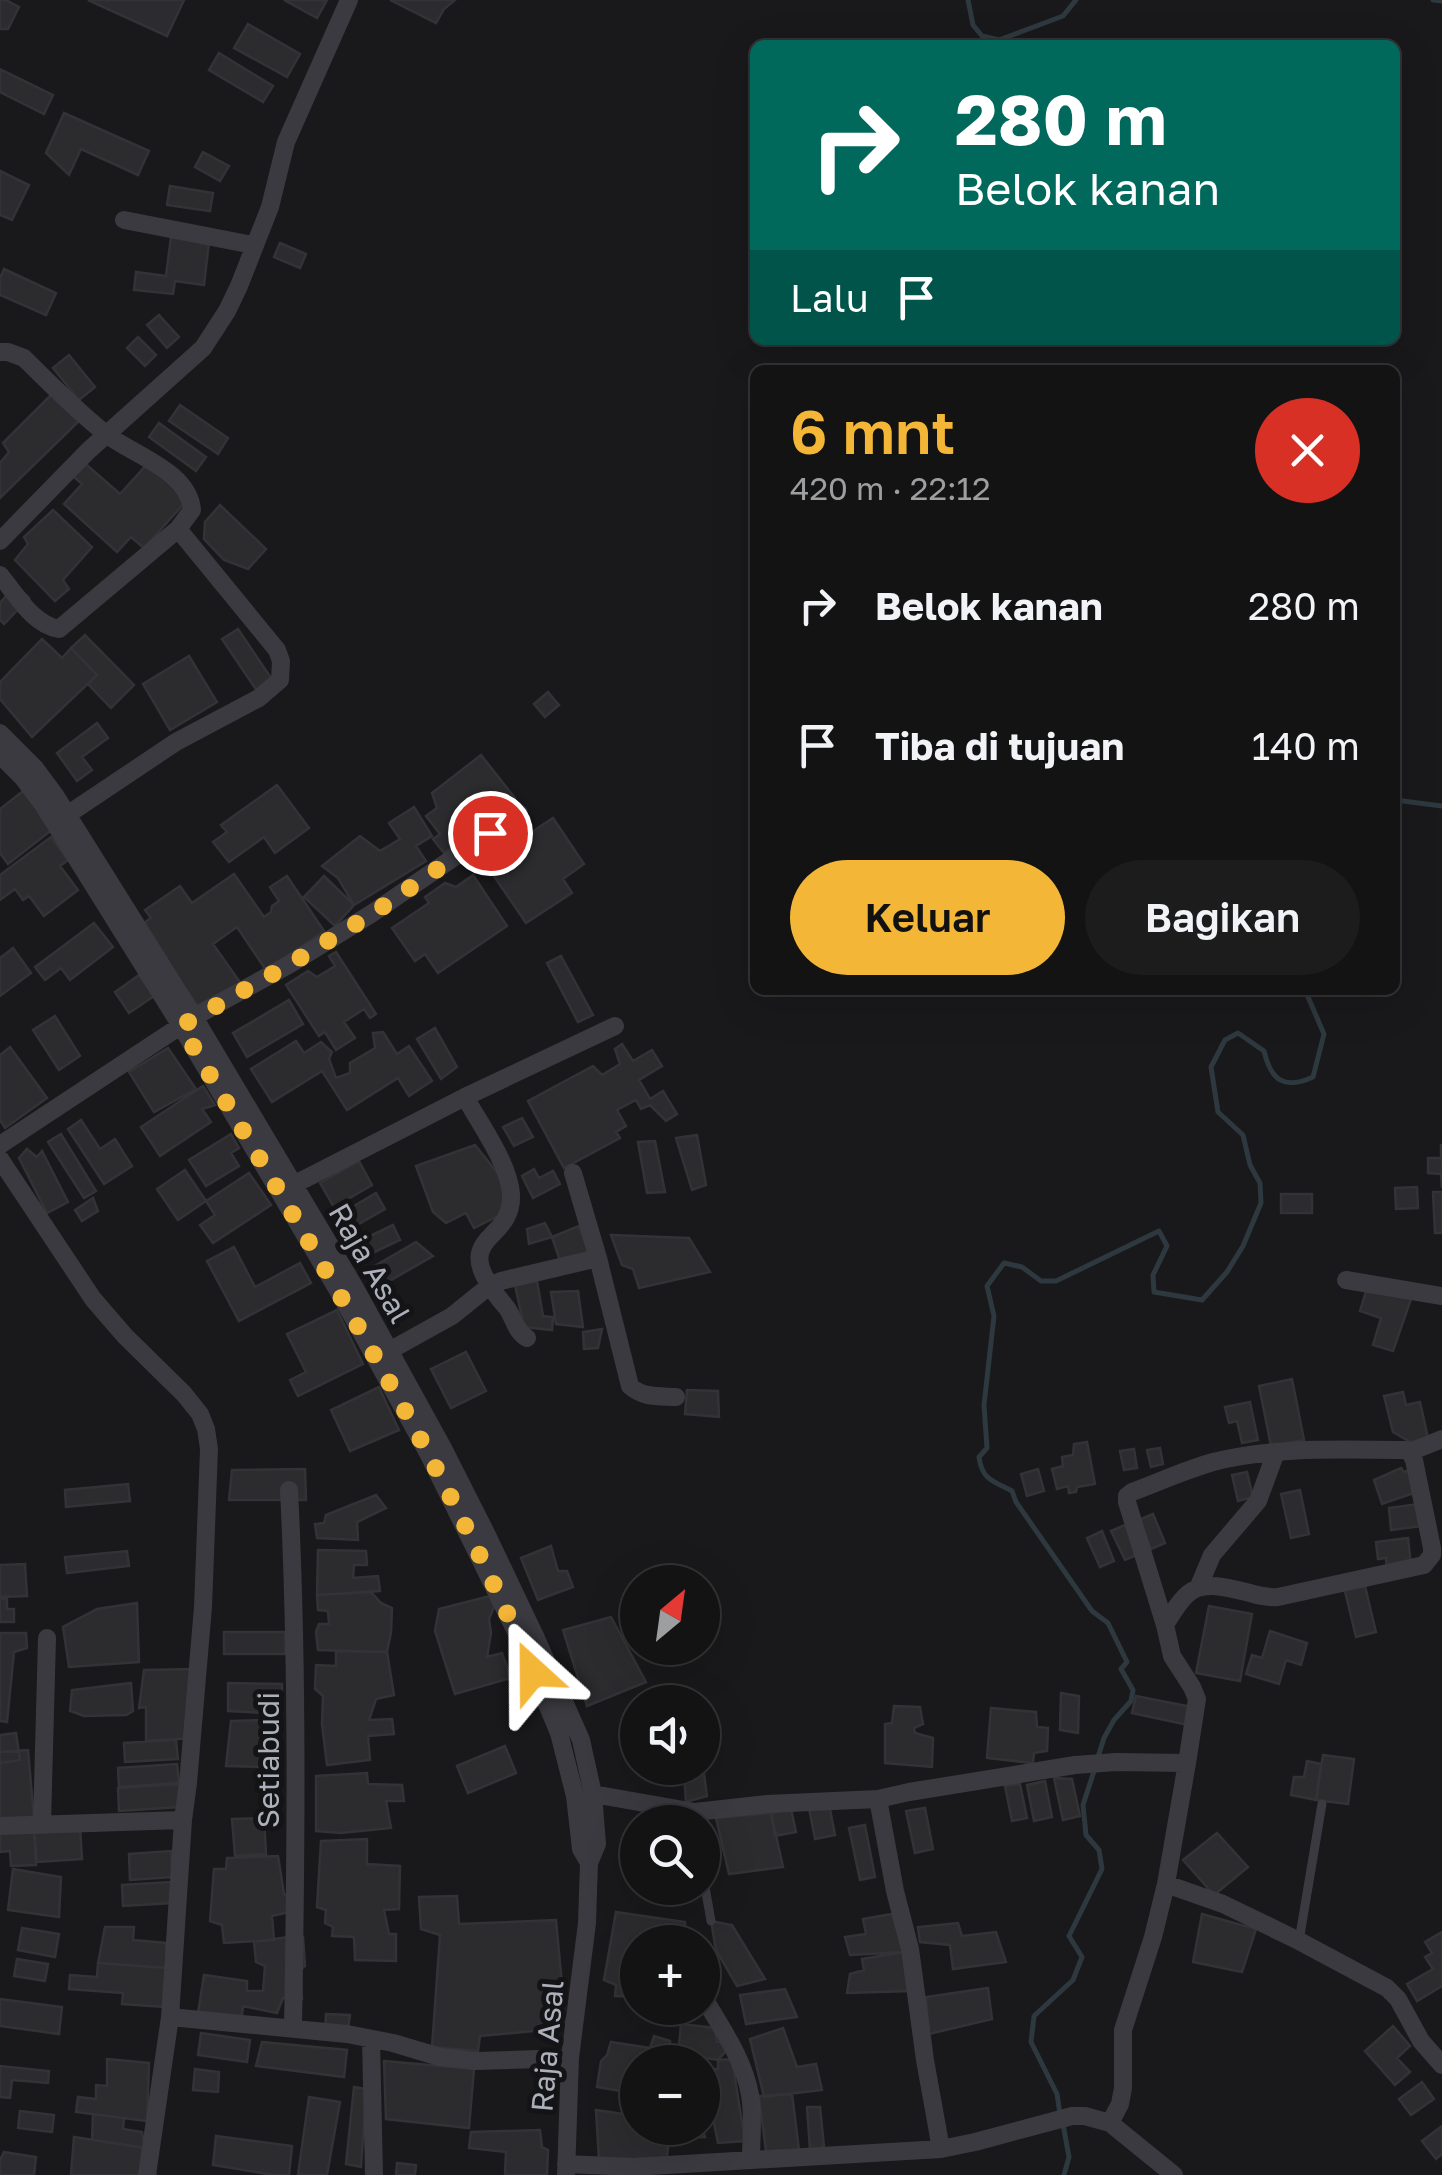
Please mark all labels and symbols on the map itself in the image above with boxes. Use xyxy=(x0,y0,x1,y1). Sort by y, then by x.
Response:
pin xyxy=(448,791,533,876)
street label: Raja Asal xyxy=(321,1197,419,1329)
north arrow xyxy=(620,1565,720,1665)
position arrow xyxy=(481,1620,585,1724)
street label: Setiabudi xyxy=(250,1692,286,1828)
street label: Raja Asal xyxy=(523,1979,571,2113)

